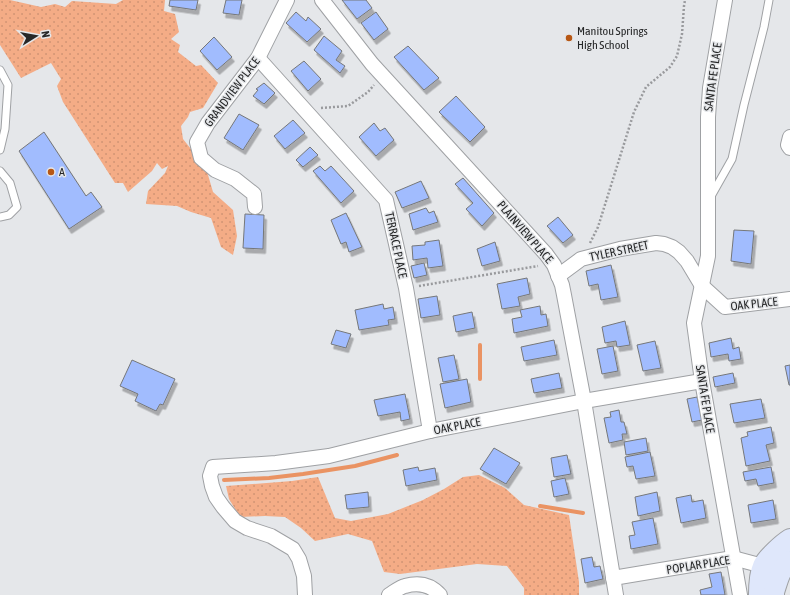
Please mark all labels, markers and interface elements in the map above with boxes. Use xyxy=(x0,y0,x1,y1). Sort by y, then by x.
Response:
north arrow xyxy=(16,16,56,56)
place label: Manitou Springs High School xyxy=(577,24,648,52)
text: N xyxy=(39,30,52,38)
marker: Manitou Springs High School xyxy=(564,33,574,43)
street label: SANTA FE PLACE xyxy=(701,42,725,112)
street label: GRANDVIEW PLACE xyxy=(201,55,263,129)
place label: A xyxy=(59,165,65,179)
marker: A xyxy=(46,167,56,177)
street label: PLAINVIEW PLACE xyxy=(494,198,556,266)
street label: TERRACE PLACE xyxy=(382,211,410,279)
street label: TYLER STREET xyxy=(588,238,650,264)
street label: OAK PLACE xyxy=(730,295,778,313)
street label: SANTA FE PLACE xyxy=(693,364,717,434)
street label: OAK PLACE xyxy=(432,415,482,437)
street label: POPLAR PLACE xyxy=(665,553,731,577)

